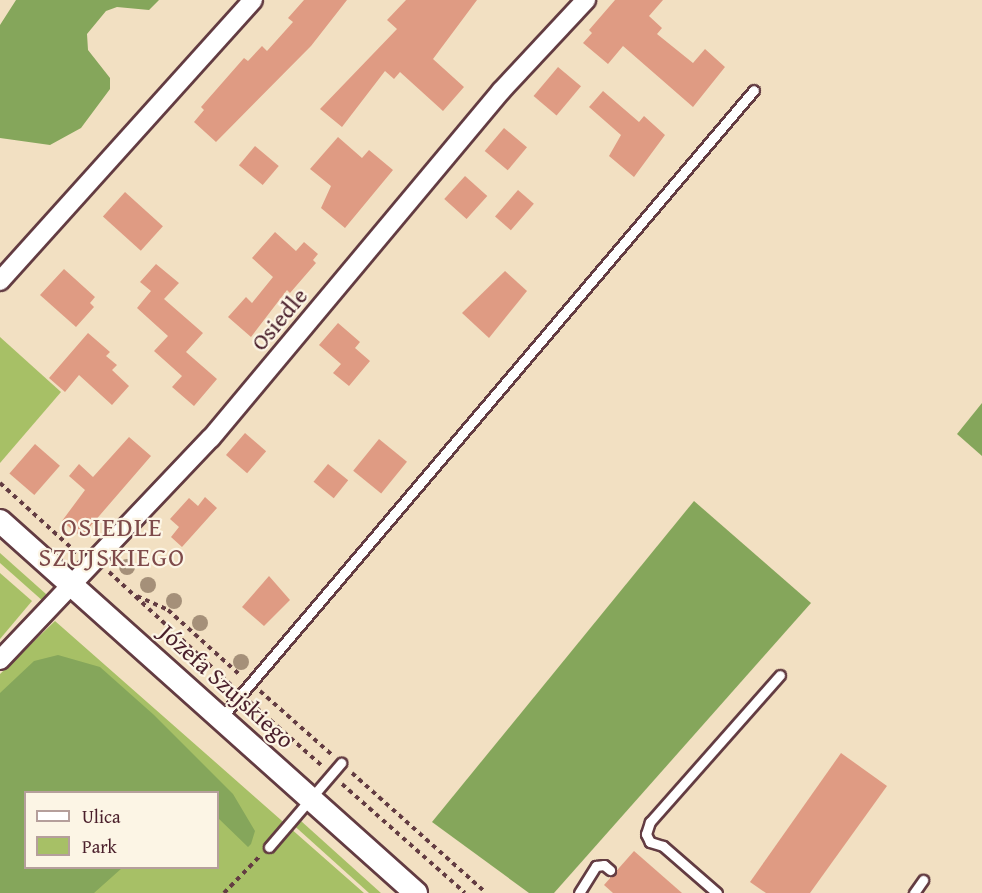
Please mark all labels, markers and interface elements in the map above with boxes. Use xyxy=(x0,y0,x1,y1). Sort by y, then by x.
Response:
street label: Osiedle xyxy=(245,282,313,356)
district label: OSIEDLE SZUJSKIEGO xyxy=(38,511,186,572)
street label: Józefa Szujskiego xyxy=(154,618,300,754)
legend xyxy=(24,791,219,869)
text: Ulica xyxy=(82,803,120,830)
text: Park xyxy=(82,833,117,860)

